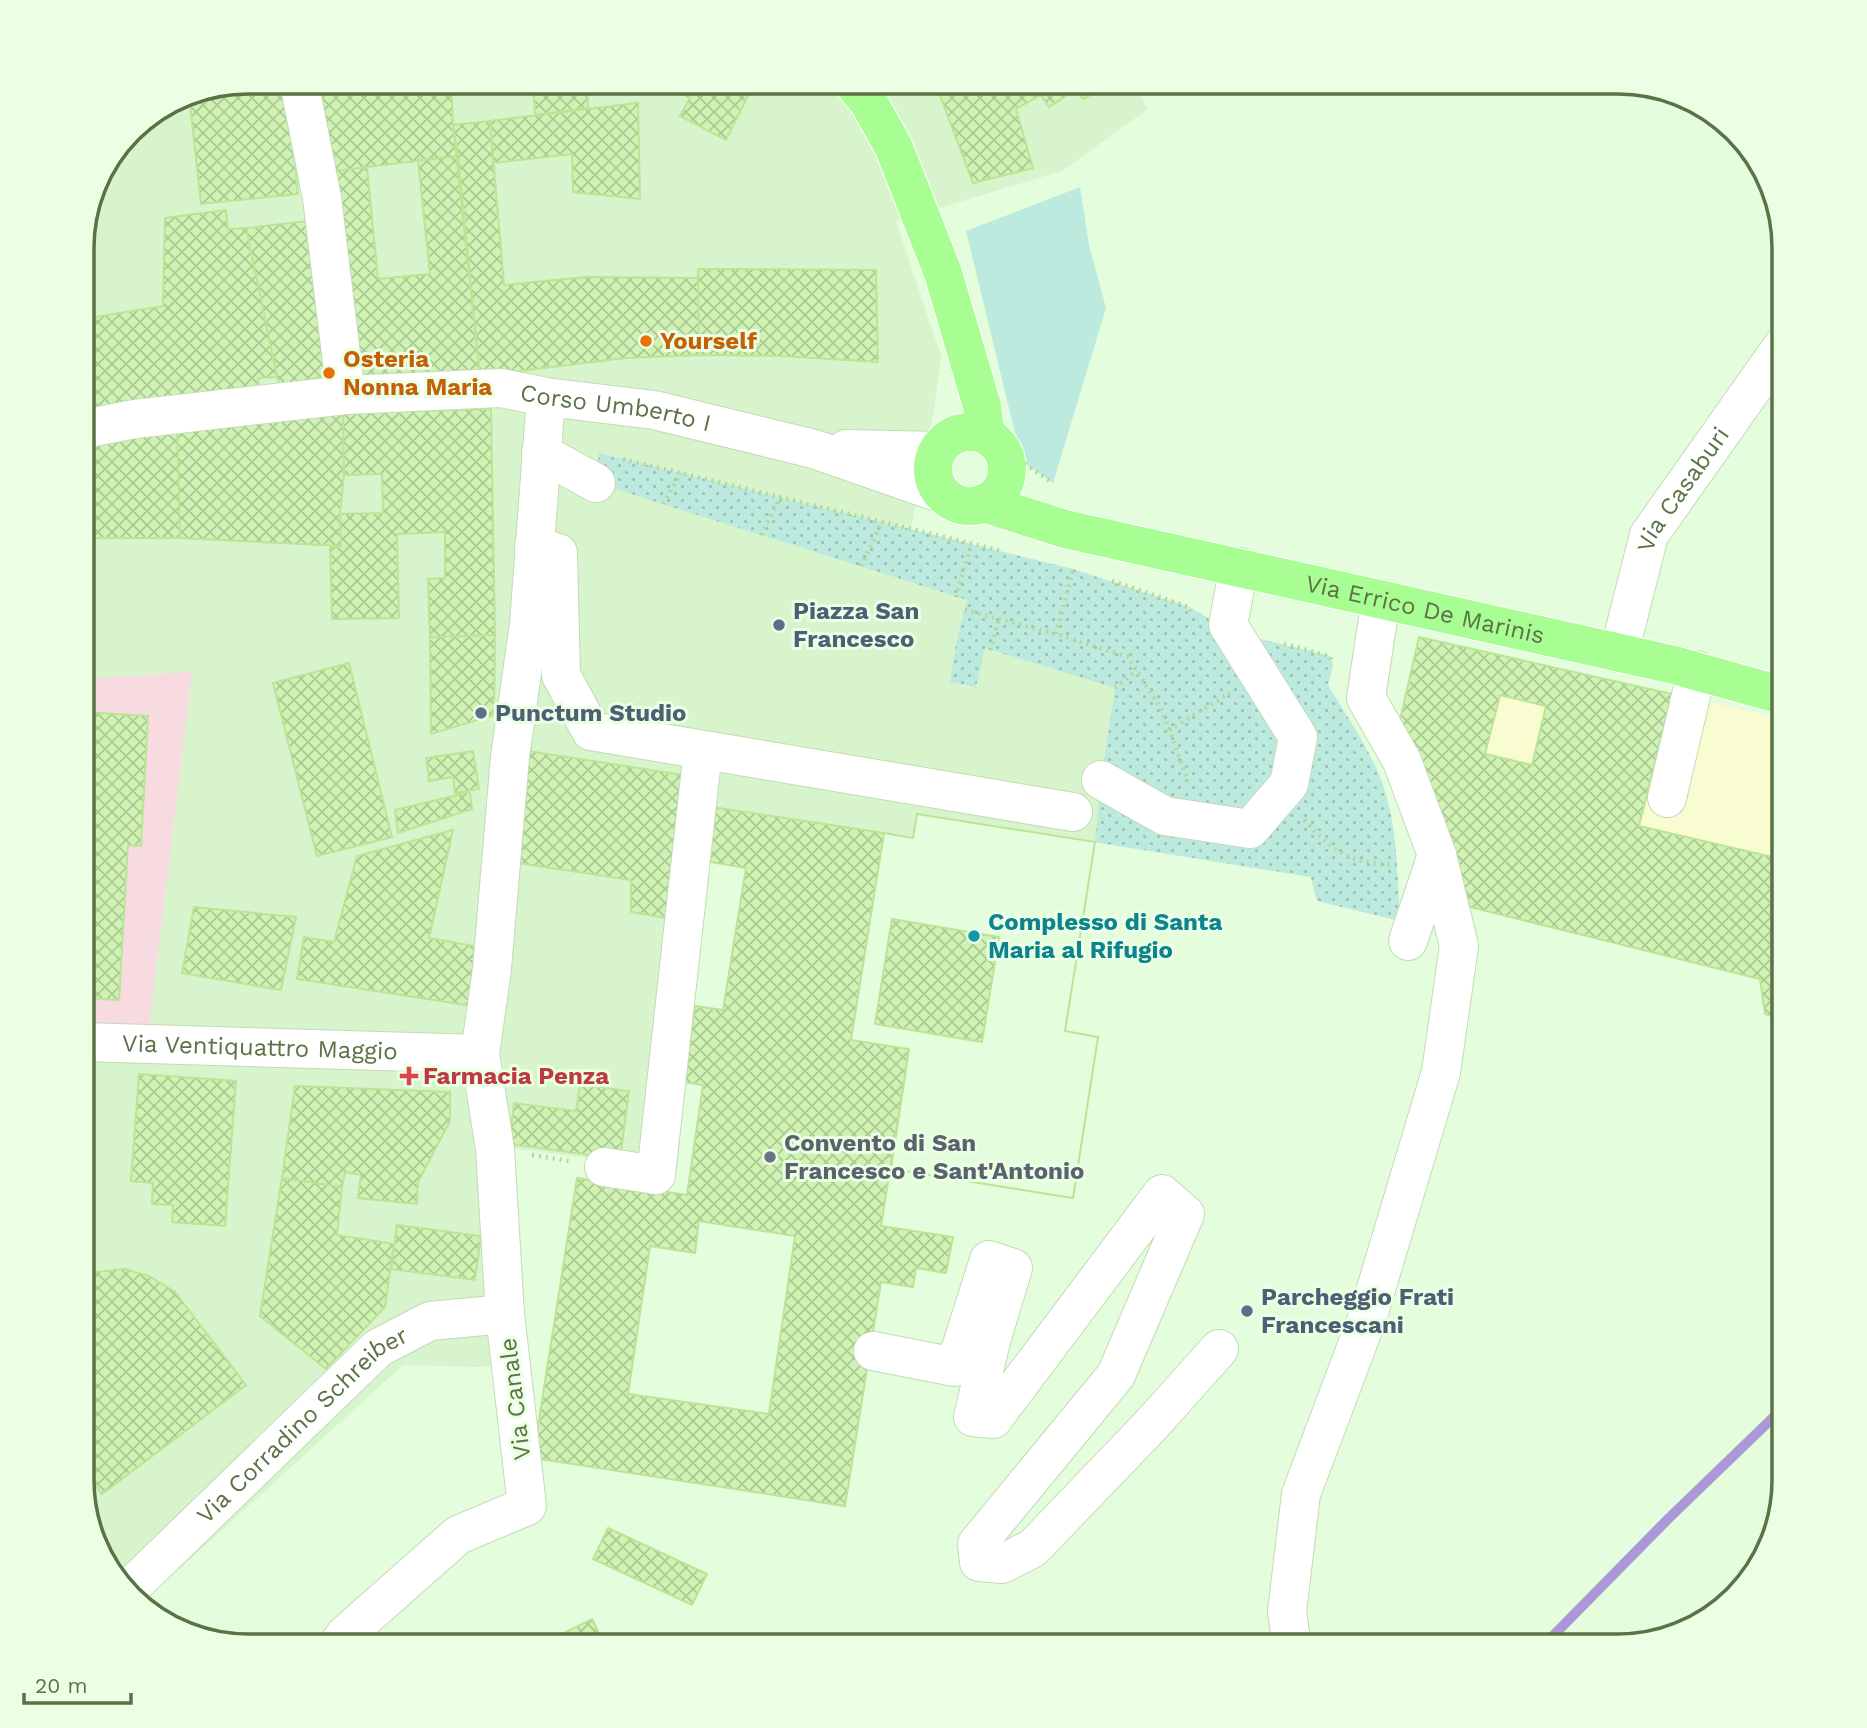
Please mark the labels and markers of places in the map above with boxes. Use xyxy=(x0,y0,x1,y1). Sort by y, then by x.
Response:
place label: Yourself xyxy=(660,327,757,355)
marker: Yourself xyxy=(638,333,654,349)
place label: Osteria Nonna Maria xyxy=(343,345,492,401)
marker: Osteria Nonna Maria xyxy=(321,365,337,381)
place label: Piazza San Francesco xyxy=(793,597,919,653)
marker: Piazza San Francesco xyxy=(771,617,787,633)
place label: Punctum Studio xyxy=(495,699,686,727)
marker: Punctum Studio xyxy=(473,705,489,721)
place label: Complesso di Santa Maria al Rifugio xyxy=(988,908,1223,964)
marker: Complesso di Santa Maria al Rifugio xyxy=(966,928,982,944)
place label: Farmacia Penza xyxy=(423,1062,609,1090)
marker: Farmacia Penza xyxy=(401,1068,417,1084)
place label: Convento di San Francesco e Sant'Antonio xyxy=(784,1129,1084,1185)
marker: Convento di San Francesco e Sant'Antonio xyxy=(762,1149,778,1165)
place label: Parcheggio Frati Francescani xyxy=(1261,1283,1454,1339)
marker: Parcheggio Frati Francescani xyxy=(1239,1303,1255,1319)

